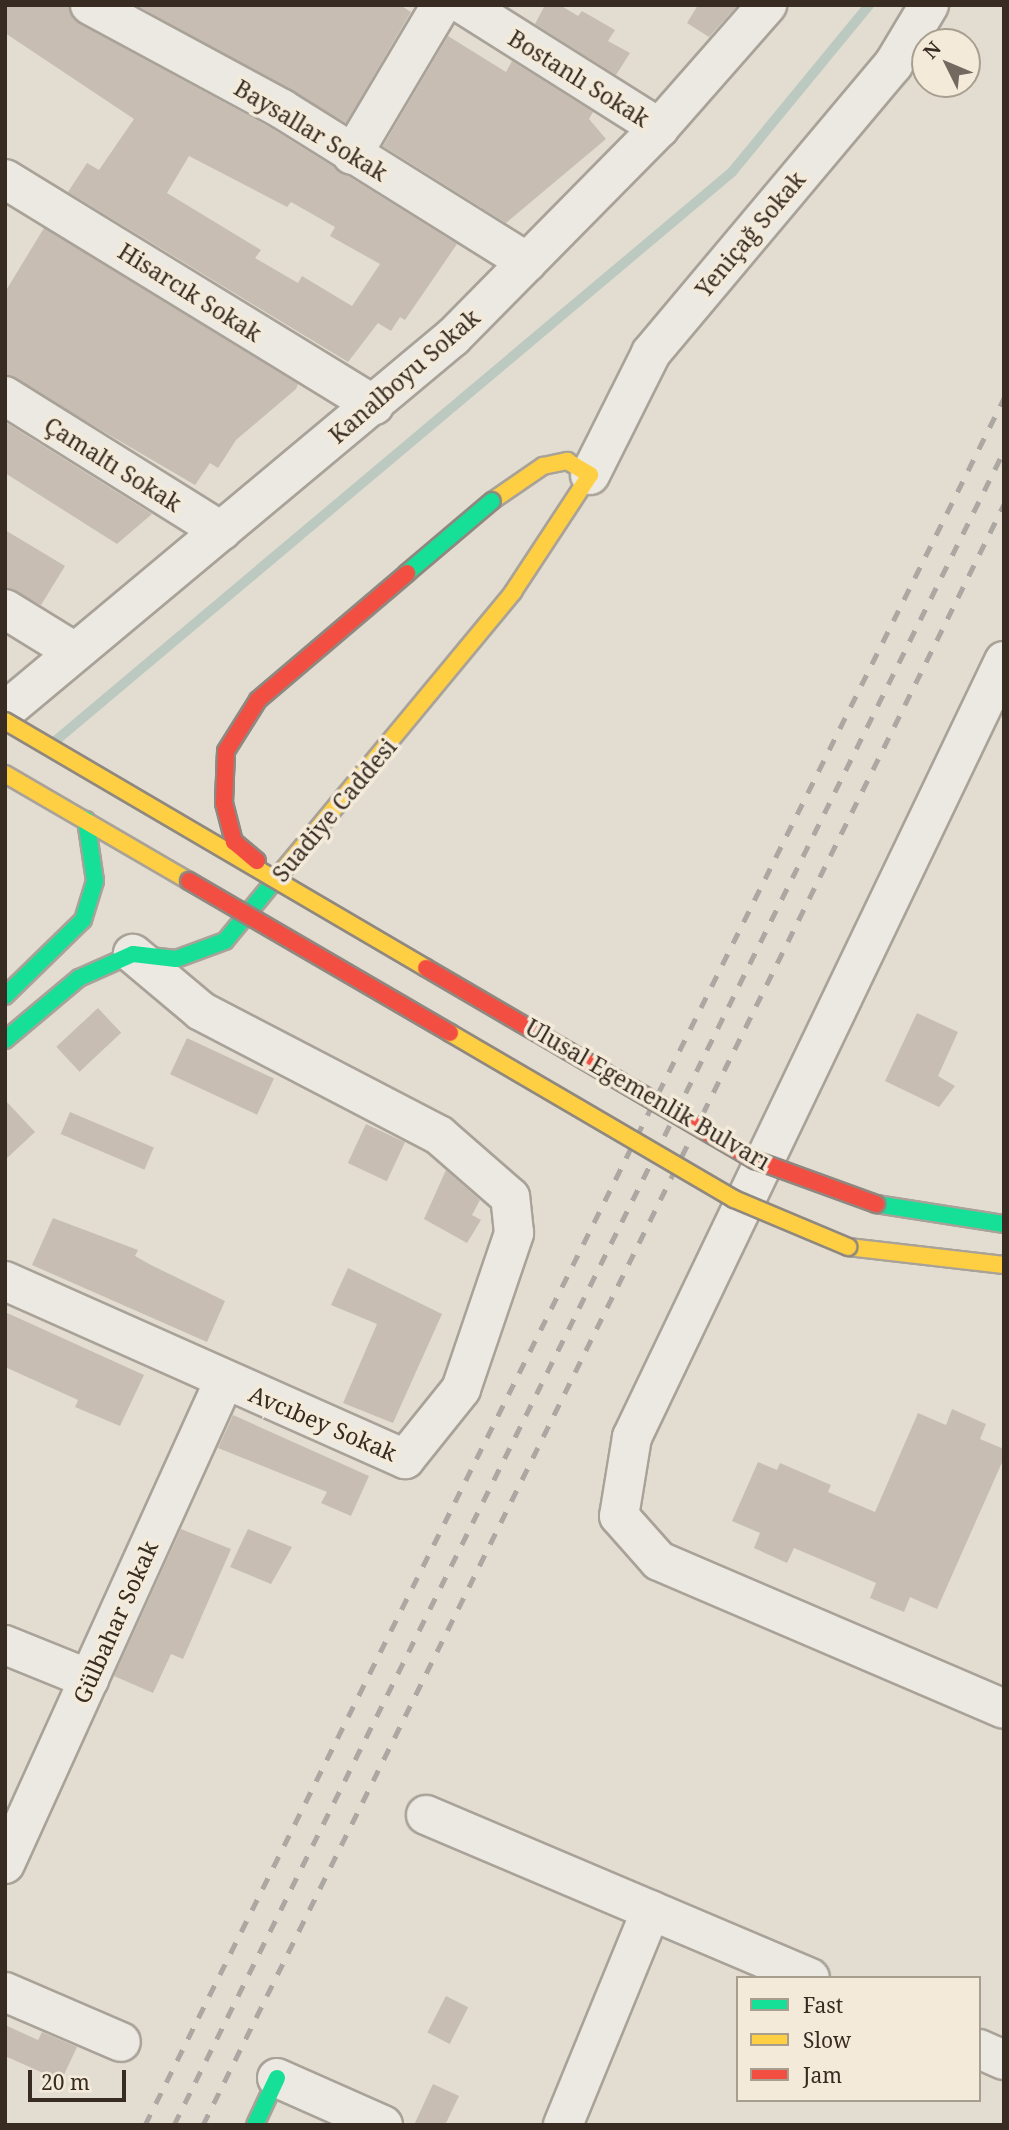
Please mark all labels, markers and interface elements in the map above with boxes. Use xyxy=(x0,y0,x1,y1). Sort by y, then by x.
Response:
street label: Bostanlı Sokak xyxy=(504,24,654,132)
north arrow xyxy=(911,28,981,98)
text: N xyxy=(917,36,947,64)
street label: Baysallar Sokak xyxy=(230,73,392,187)
street label: Yeniçağ Sokak xyxy=(689,166,811,302)
street label: Hisarcık Sokak xyxy=(113,237,267,347)
street label: Kanalboyu Sokak xyxy=(323,303,485,449)
street label: Çamaltı Sokak xyxy=(40,411,186,517)
street label: Suadiye Caddesi xyxy=(266,733,402,887)
street label: Ulusal Egemenlik Bulvarı xyxy=(521,1013,775,1175)
street label: Avcıbey Sokak xyxy=(245,1379,401,1467)
street label: Gülbahar Sokak xyxy=(67,1536,163,1708)
legend xyxy=(736,1976,981,2102)
text: Fast xyxy=(803,1991,843,2019)
text: Slow xyxy=(803,2026,851,2054)
scale bar xyxy=(32,2056,130,2100)
text: Jam xyxy=(803,2061,842,2089)
text: 20 m xyxy=(41,2068,90,2096)

